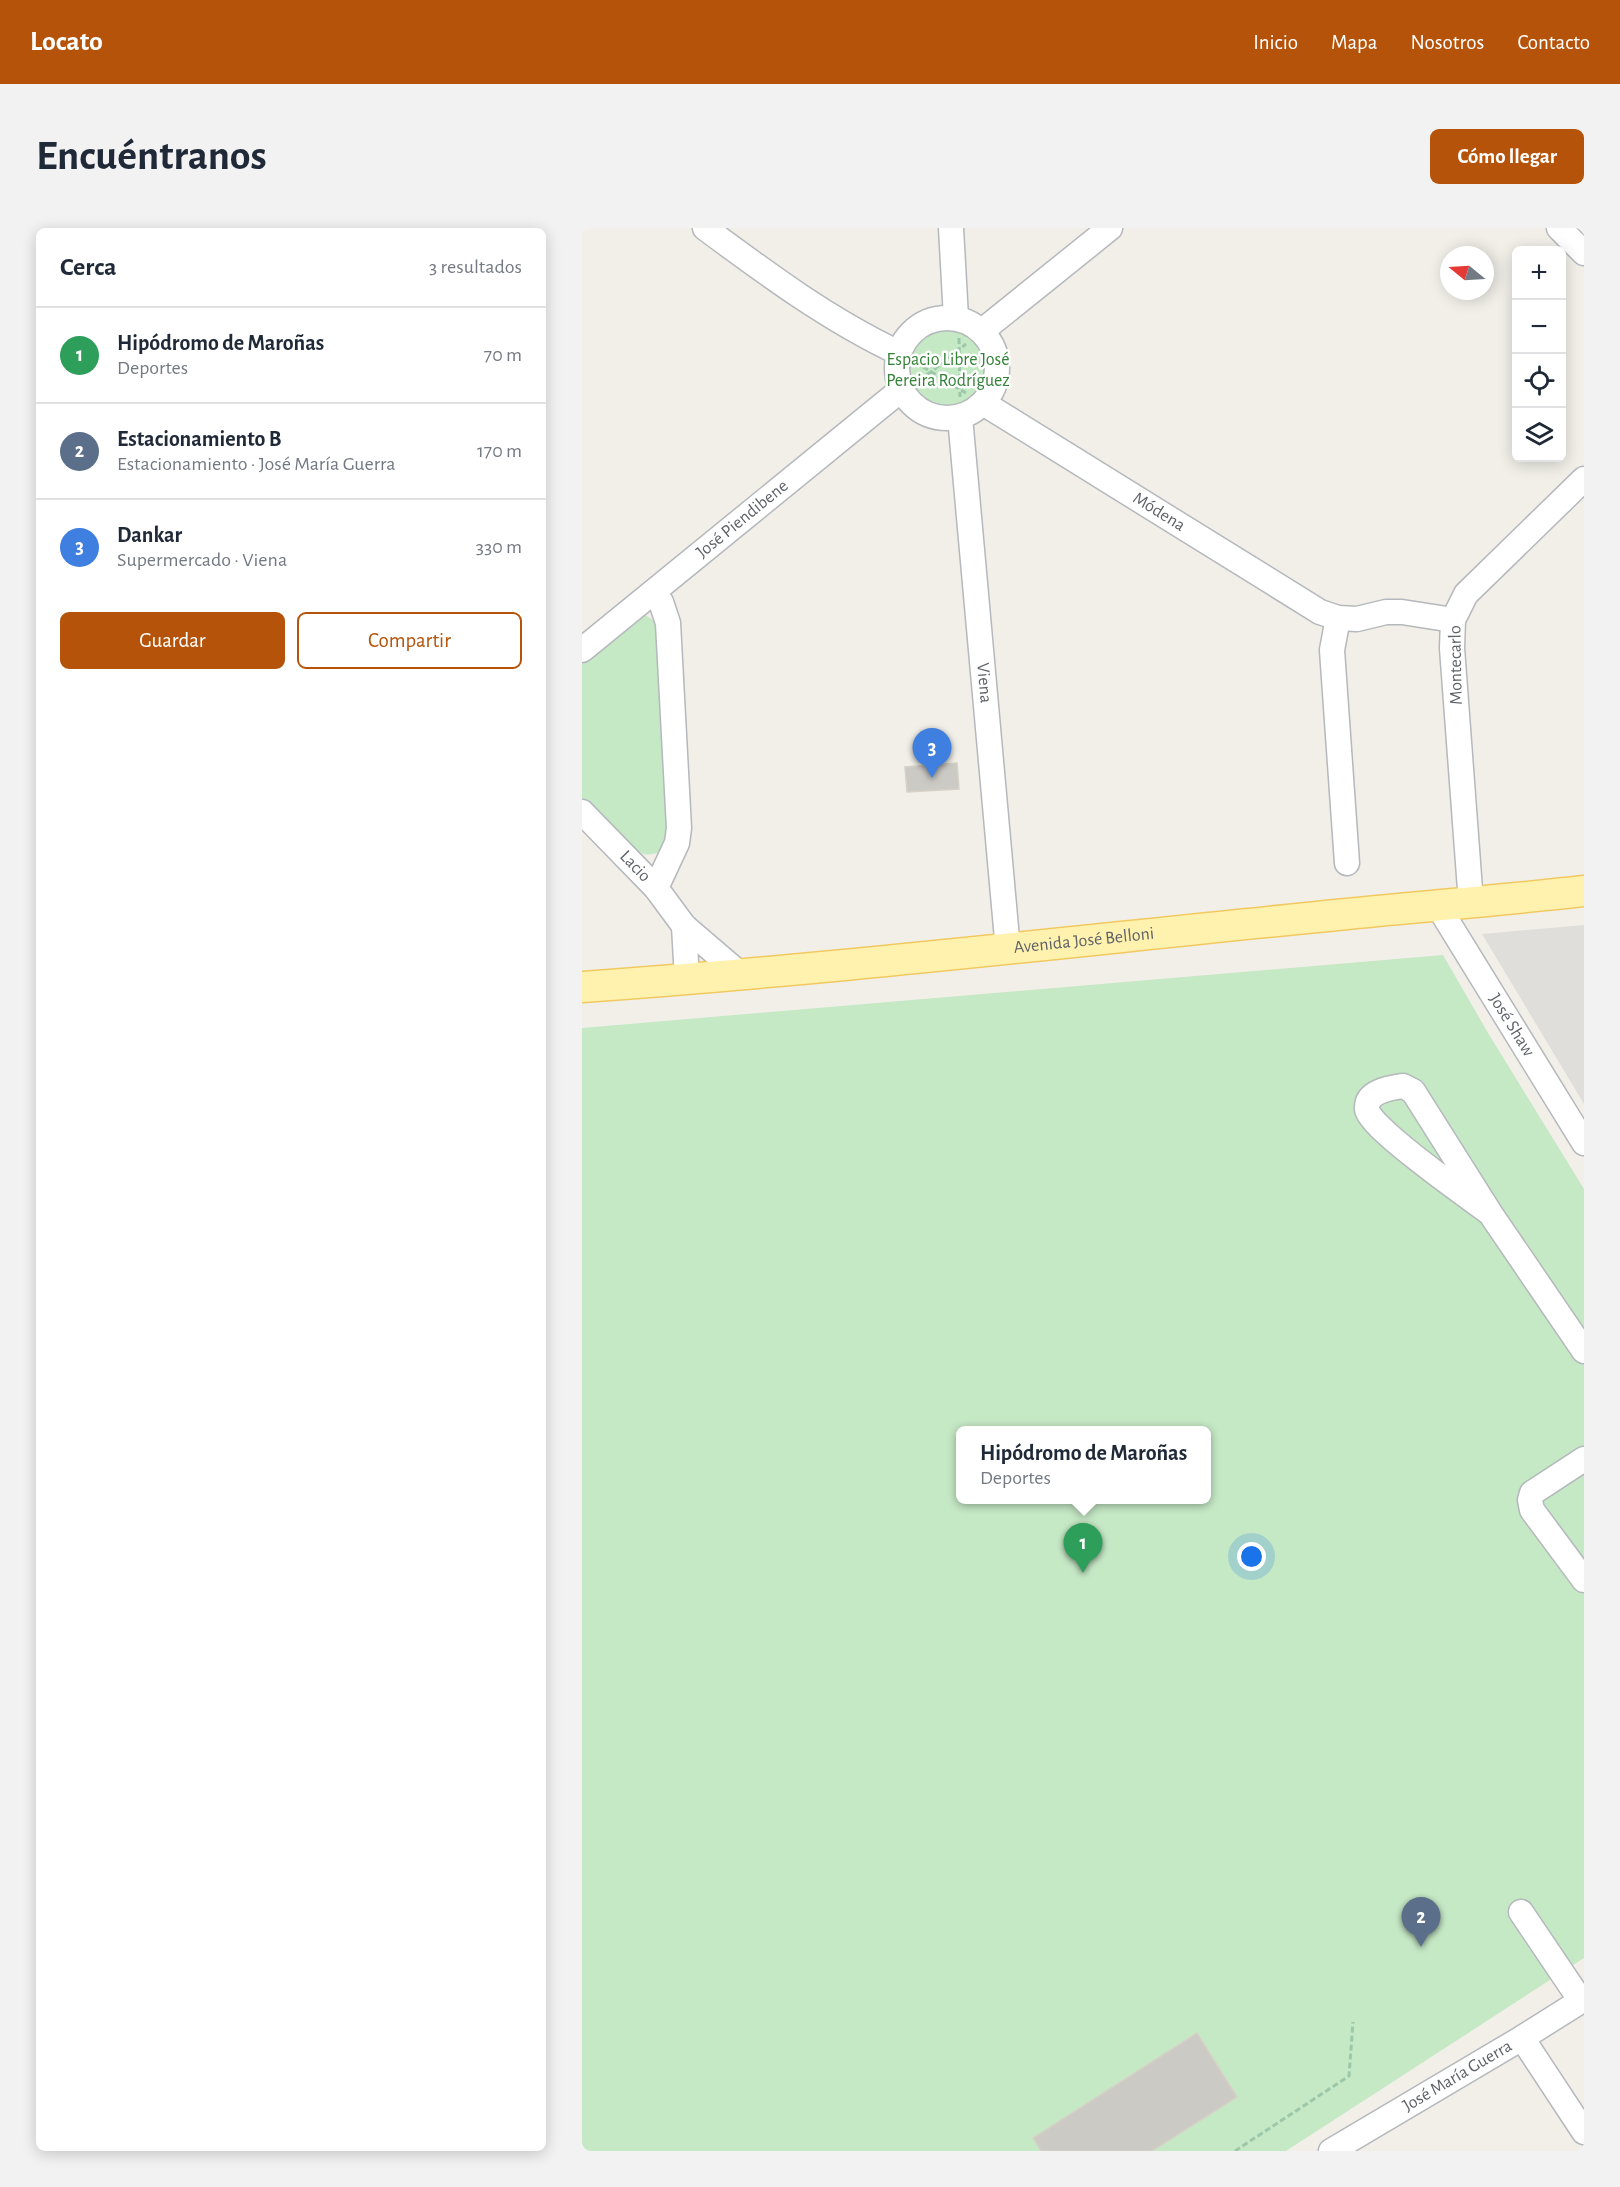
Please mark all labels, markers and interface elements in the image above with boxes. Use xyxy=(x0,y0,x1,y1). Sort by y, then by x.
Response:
text: Locato xyxy=(30,28,103,56)
text: Inicio xyxy=(1253,32,1298,53)
text: Mapa xyxy=(1331,32,1378,53)
text: Nosotros xyxy=(1411,32,1484,53)
text: Contacto xyxy=(1517,32,1590,53)
button: Cómo llegar xyxy=(1430,129,1584,184)
text: Encuéntranos xyxy=(36,135,267,177)
north arrow xyxy=(1440,246,1494,300)
map controls xyxy=(1512,246,1566,462)
button: + xyxy=(1512,246,1566,300)
text: Cerca xyxy=(60,254,117,280)
text: 3 resultados xyxy=(429,257,522,277)
button: − xyxy=(1512,300,1566,354)
text: Hipódromo de Maroñas xyxy=(117,332,324,354)
text: 1 xyxy=(76,345,83,365)
text: 70 m xyxy=(484,345,522,365)
park label: Espacio Libre José Pereira Rodríguez xyxy=(886,351,1010,390)
button: locate xyxy=(1512,354,1566,408)
text: Deportes xyxy=(117,358,188,378)
button: layers xyxy=(1512,408,1566,462)
text: Estacionamiento B xyxy=(117,428,281,450)
text: 2 xyxy=(75,441,84,461)
text: 170 m xyxy=(477,441,522,461)
text: Estacionamiento · José María Guerra xyxy=(117,454,396,474)
street label: José Piendibene xyxy=(693,477,792,562)
street label: Módena xyxy=(1130,489,1188,535)
text: Dankar xyxy=(117,524,182,546)
text: 3 xyxy=(75,537,84,557)
text: 330 m xyxy=(476,537,522,557)
text: Supermercado · Viena xyxy=(117,550,287,570)
button: Guardar xyxy=(60,612,285,669)
button: Compartir xyxy=(297,612,522,669)
street label: Montecarlo xyxy=(1446,625,1466,705)
street label: Viena xyxy=(973,662,995,704)
pin: 3 xyxy=(912,728,952,778)
street label: Lacio xyxy=(616,847,654,886)
street label: Avenida José Belloni xyxy=(1013,925,1155,957)
street label: José Shaw xyxy=(1485,991,1537,1060)
popup xyxy=(956,1426,1211,1504)
text: Hipódromo de Maroñas xyxy=(980,1442,1187,1464)
text: Deportes xyxy=(980,1468,1051,1488)
pin: 1 xyxy=(1064,1524,1102,1573)
your location xyxy=(1237,1542,1266,1571)
pin: 2 xyxy=(1402,1898,1440,1947)
street label: José María Guerra xyxy=(1400,2037,1515,2115)

